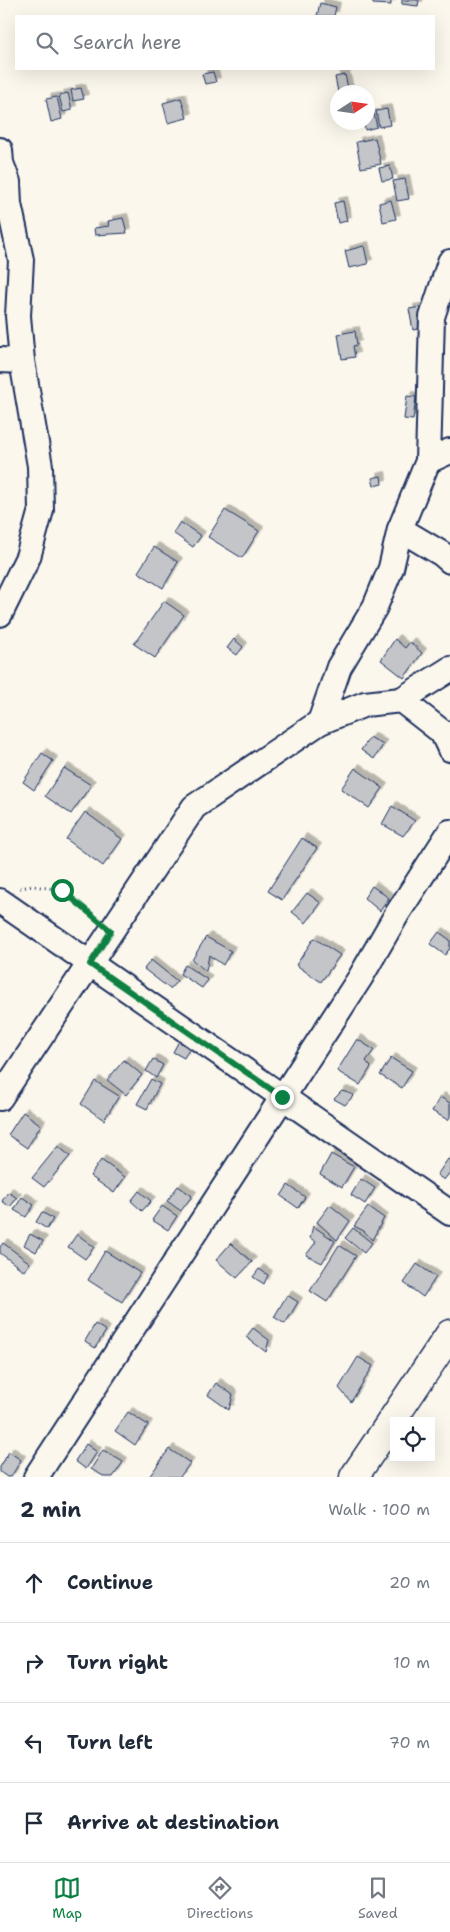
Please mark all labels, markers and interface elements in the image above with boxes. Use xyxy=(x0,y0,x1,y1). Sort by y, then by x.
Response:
search box xyxy=(15,15,435,70)
icon: search xyxy=(33,29,61,57)
text: Search here xyxy=(73,30,182,55)
north arrow xyxy=(330,85,375,130)
route start xyxy=(51,879,74,902)
route end xyxy=(271,1086,294,1109)
map controls xyxy=(390,1417,435,1462)
button: locate xyxy=(390,1417,435,1462)
text: 2 min xyxy=(20,1496,81,1524)
text: Walk · 100 m xyxy=(328,1499,430,1520)
icon: ahead xyxy=(20,1569,48,1597)
text: Continue xyxy=(67,1570,153,1595)
text: 20 m xyxy=(389,1572,430,1593)
icon: right xyxy=(20,1649,48,1677)
text: Turn right xyxy=(67,1650,168,1675)
text: 10 m xyxy=(393,1652,430,1673)
icon: left xyxy=(20,1729,48,1757)
text: Turn left xyxy=(67,1730,153,1755)
text: 70 m xyxy=(389,1732,430,1753)
icon: arrive xyxy=(20,1809,48,1837)
text: Arrive at destination xyxy=(67,1810,279,1835)
tab: Map xyxy=(52,1874,82,1922)
tab: Directions xyxy=(187,1874,254,1922)
tab: Saved xyxy=(358,1874,398,1922)

